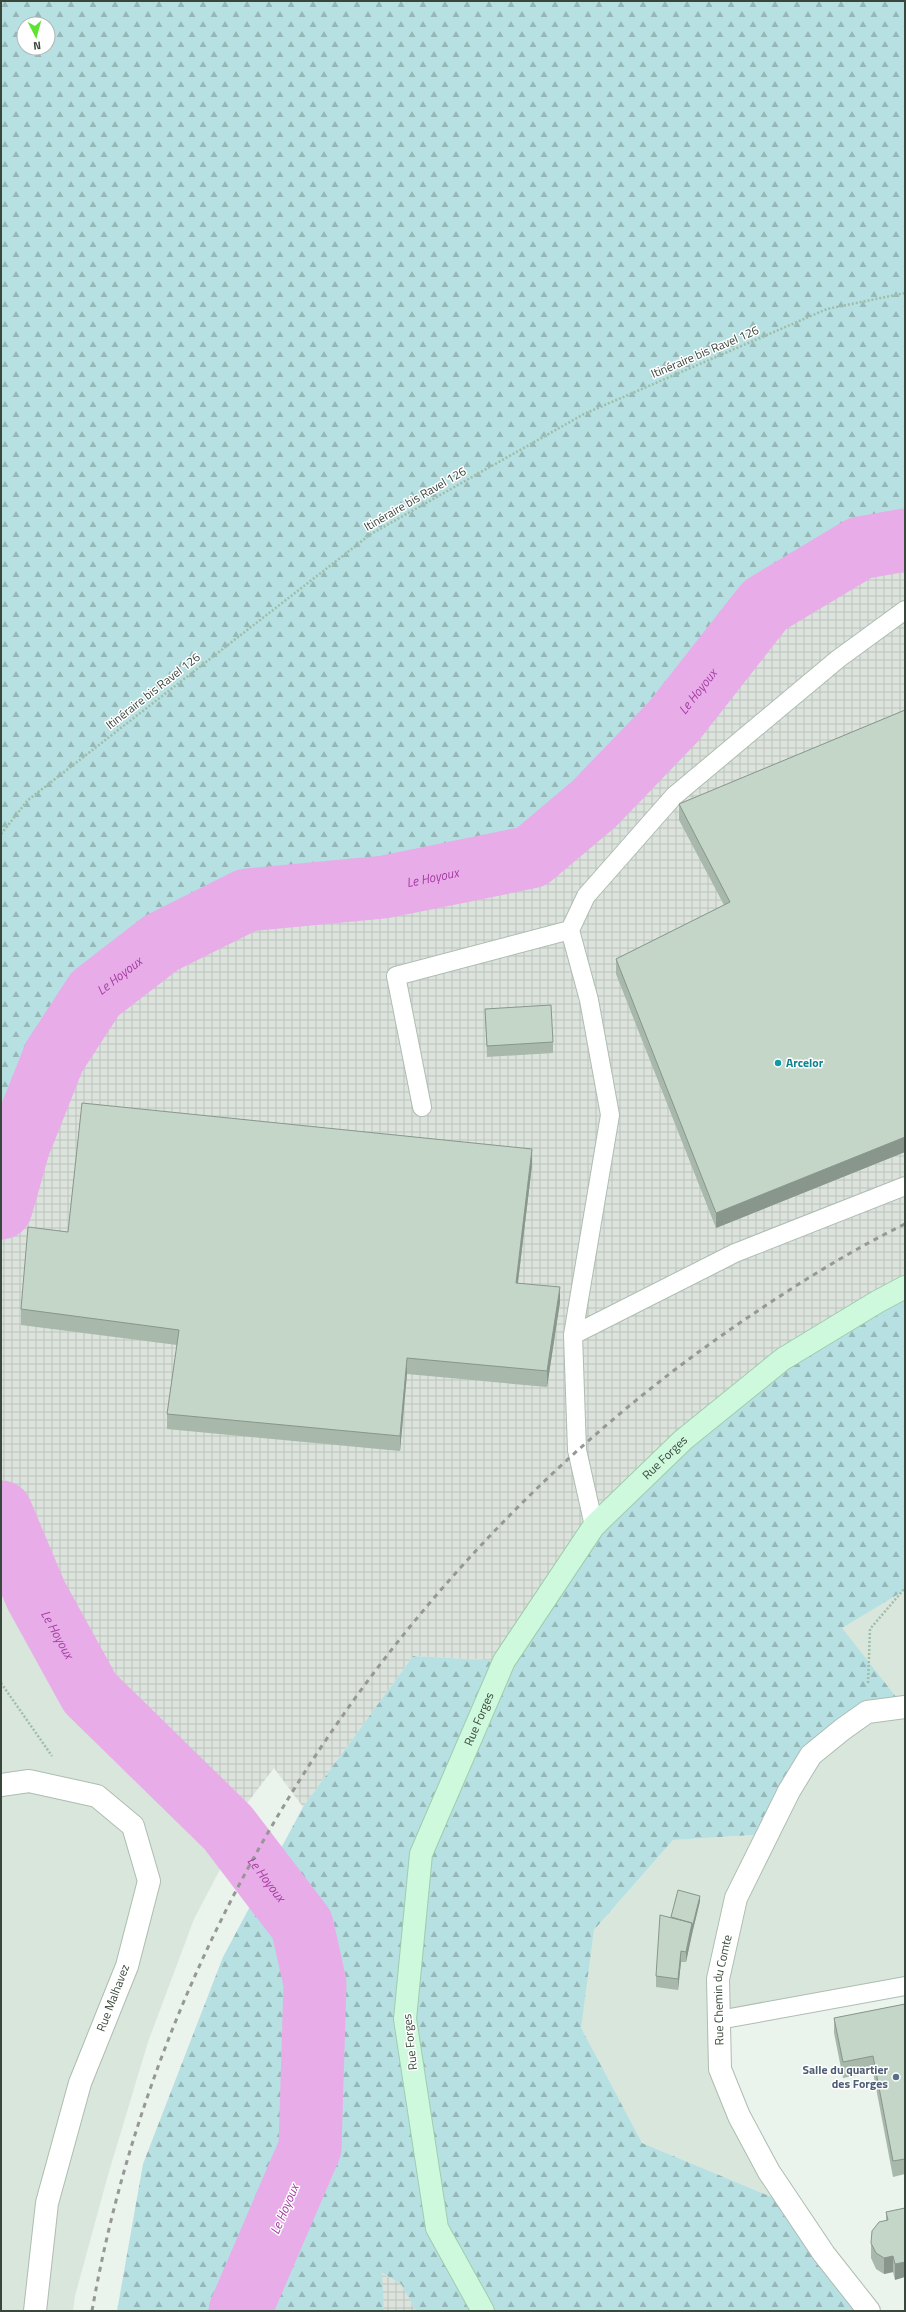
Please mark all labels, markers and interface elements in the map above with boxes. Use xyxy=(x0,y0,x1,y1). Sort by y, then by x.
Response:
north arrow xyxy=(16,16,56,56)
text: N xyxy=(32,38,42,54)
street label: Itinéraire bis Ravel 126 xyxy=(648,320,762,383)
street label: Itinéraire bis Ravel 126 xyxy=(360,461,470,536)
street label: Itinéraire bis Ravel 126 xyxy=(101,647,204,734)
water label: Le Hoyoux xyxy=(673,663,722,718)
water label: Le Hoyoux xyxy=(405,862,462,892)
water label: Le Hoyoux xyxy=(92,950,147,999)
place label: Arcelor xyxy=(786,1053,824,1072)
marker: Arcelor xyxy=(773,1058,783,1068)
street label: Rue Forges xyxy=(638,1430,691,1484)
water label: Le Hoyoux xyxy=(36,1606,80,1664)
street label: Rue Forges xyxy=(459,1689,499,1749)
water label: Le Hoyoux xyxy=(243,1852,292,1907)
street label: Rue Chemin du Comte xyxy=(708,1933,737,2046)
street label: Rue Malhavez xyxy=(91,1961,134,2034)
street label: Rue Forges xyxy=(397,2012,422,2071)
place label: Salle du quartier des Forges xyxy=(802,2060,889,2093)
marker: Salle du quartier des Forges xyxy=(891,2072,901,2082)
water label: Le Hoyoux xyxy=(264,2179,304,2237)

